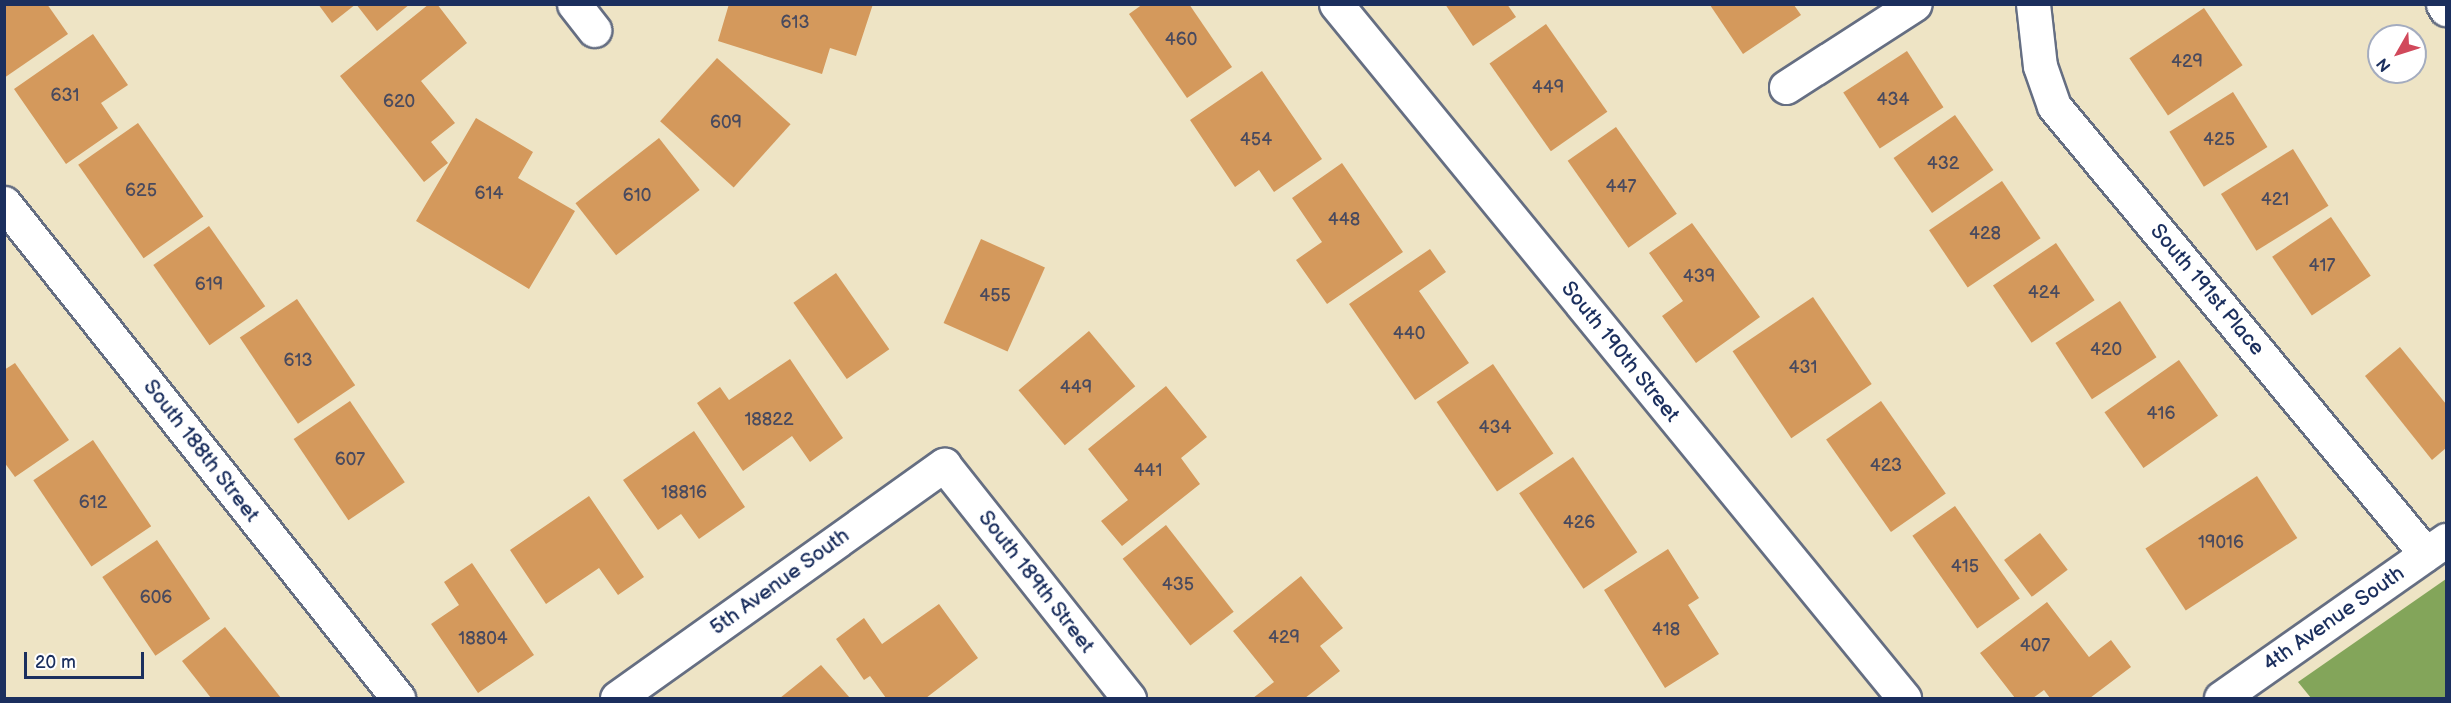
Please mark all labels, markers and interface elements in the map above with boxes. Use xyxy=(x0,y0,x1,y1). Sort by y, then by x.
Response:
house number: 613 xyxy=(780,12,810,34)
north arrow xyxy=(2367,24,2427,84)
house number: 460 xyxy=(1165,29,1197,51)
house number: 429 xyxy=(2171,51,2203,73)
text: N xyxy=(2373,54,2395,75)
house number: 449 xyxy=(1532,77,1564,99)
house number: 631 xyxy=(50,85,80,107)
house number: 434 xyxy=(1876,89,1910,111)
house number: 620 xyxy=(383,91,415,113)
house number: 609 xyxy=(710,112,742,134)
house number: 454 xyxy=(1240,129,1272,151)
house number: 425 xyxy=(2203,129,2235,151)
house number: 432 xyxy=(1927,153,1959,175)
house number: 447 xyxy=(1606,176,1636,198)
house number: 625 xyxy=(125,180,157,202)
house number: 614 xyxy=(475,183,503,205)
house number: 610 xyxy=(623,185,651,207)
house number: 421 xyxy=(2261,189,2289,211)
house number: 448 xyxy=(1328,209,1360,231)
street label: South 191st Place xyxy=(2145,219,2269,361)
house number: 428 xyxy=(1969,223,2001,245)
house number: 417 xyxy=(2309,255,2335,277)
house number: 439 xyxy=(1683,266,1715,288)
house number: 619 xyxy=(195,274,223,296)
street label: South 190th Street xyxy=(1556,277,1684,427)
house number: 424 xyxy=(2028,282,2060,304)
house number: 455 xyxy=(979,285,1011,307)
house number: 440 xyxy=(1393,323,1425,345)
house number: 420 xyxy=(2090,339,2122,361)
house number: 613 xyxy=(283,350,313,372)
house number: 431 xyxy=(1788,357,1818,379)
street label: South 188th Street xyxy=(138,375,264,527)
house number: 449 xyxy=(1060,377,1092,399)
house number: 416 xyxy=(2147,403,2175,425)
house number: 18822 xyxy=(744,409,794,431)
house number: 434 xyxy=(1478,417,1512,439)
house number: 607 xyxy=(335,449,365,471)
house number: 423 xyxy=(1870,455,1902,477)
house number: 441 xyxy=(1134,460,1162,482)
house number: 18816 xyxy=(661,482,707,504)
house number: 612 xyxy=(79,492,107,514)
street label: South 189th Street xyxy=(973,506,1099,658)
house number: 426 xyxy=(1563,512,1595,534)
street label: 5th Avenue South xyxy=(705,523,855,641)
house number: 19016 xyxy=(2198,532,2244,554)
house number: 415 xyxy=(1951,556,1979,578)
street label: 4th Avenue South xyxy=(2258,561,2410,677)
house number: 435 xyxy=(1162,574,1194,596)
house number: 606 xyxy=(140,587,172,609)
house number: 418 xyxy=(1652,619,1680,641)
house number: 429 xyxy=(1268,627,1300,649)
house number: 18804 xyxy=(458,628,508,650)
house number: 407 xyxy=(2020,635,2050,657)
scale bar xyxy=(27,640,147,678)
text: 20 m xyxy=(35,652,76,673)

